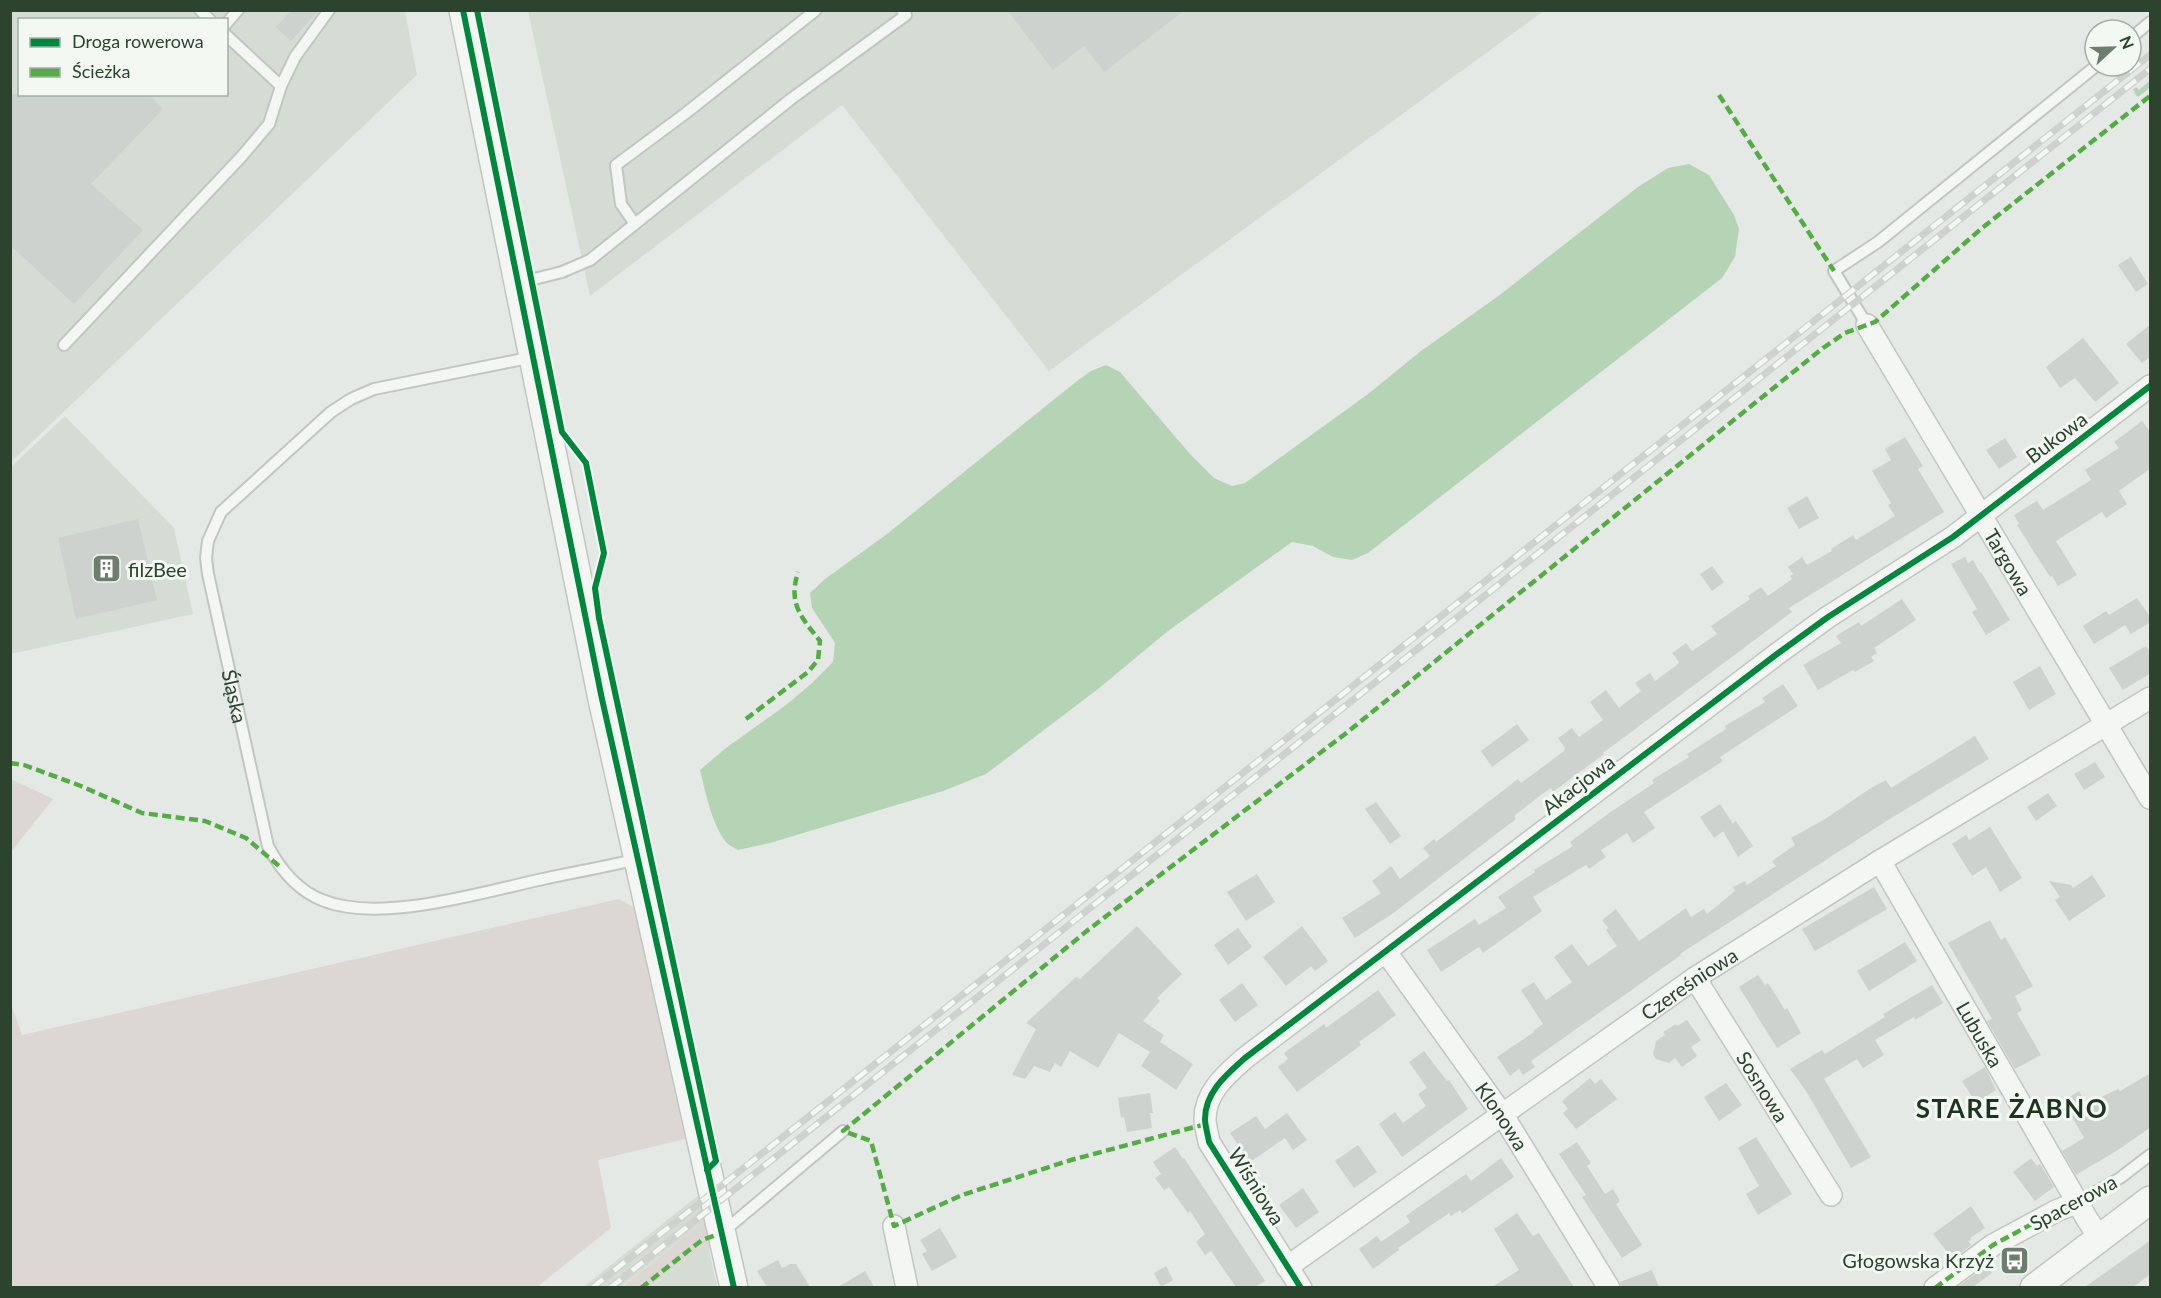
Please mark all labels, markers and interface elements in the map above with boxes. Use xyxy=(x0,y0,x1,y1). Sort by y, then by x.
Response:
legend xyxy=(18,18,228,96)
north arrow xyxy=(2083,18,2143,78)
text: Droga rowerowa xyxy=(72,30,204,52)
text: N xyxy=(2116,33,2138,51)
text: Ścieżka xyxy=(72,60,130,82)
street label: Bukowa xyxy=(2021,406,2091,468)
street label: Targowa xyxy=(1980,524,2038,600)
building icon: filzBee xyxy=(91,553,123,585)
place label: filzBee xyxy=(128,557,187,581)
street label: Śląska xyxy=(217,667,253,725)
street label: Akacjowa xyxy=(1537,749,1619,819)
street label: Czereśniowa xyxy=(1636,942,1742,1025)
street label: Lubuska xyxy=(1952,997,2009,1071)
street label: Sosnowa xyxy=(1732,1047,1794,1126)
street label: Klonowa xyxy=(1471,1077,1533,1155)
district label: STARE ŻABNO xyxy=(1916,1092,2108,1124)
street label: Wiśniowa xyxy=(1224,1143,1290,1229)
street label: Spacerowa xyxy=(2025,1169,2121,1235)
bus stop icon: Głogowska Krzyż xyxy=(1999,1244,2031,1276)
place label: Głogowska Krzyż xyxy=(1842,1248,1994,1272)

